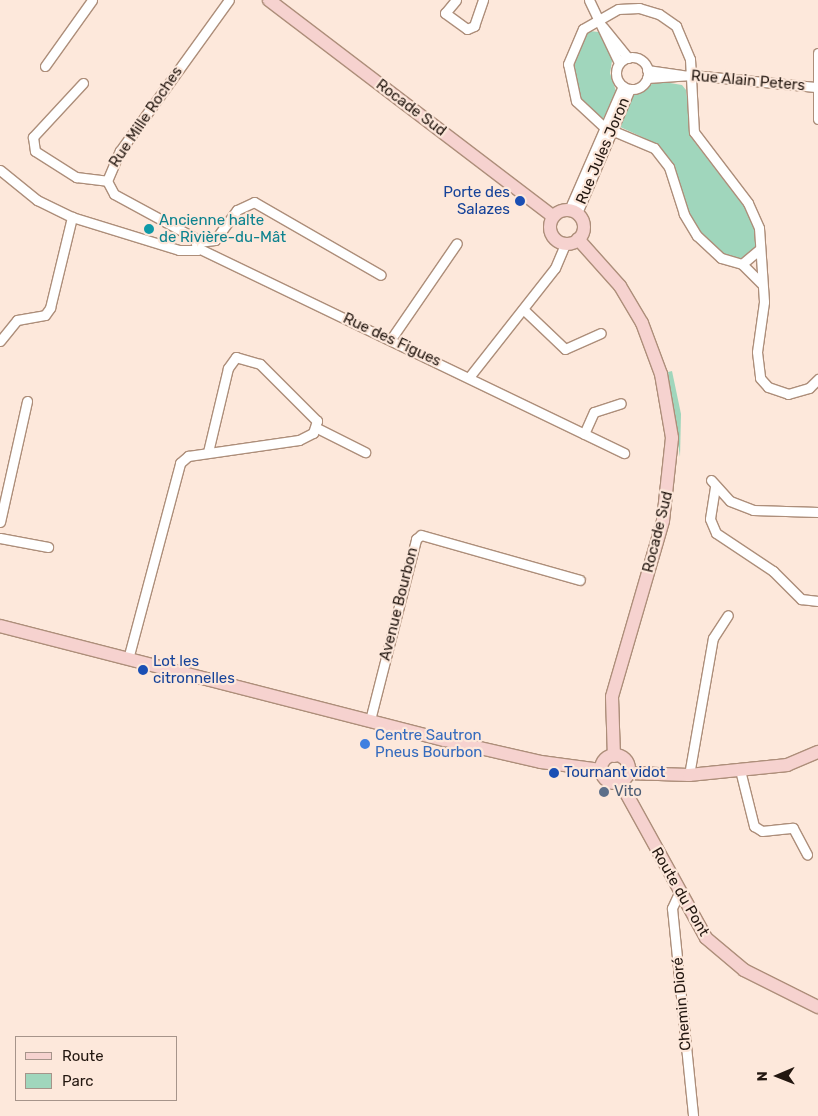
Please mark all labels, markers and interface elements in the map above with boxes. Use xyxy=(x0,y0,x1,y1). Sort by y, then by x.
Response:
street label: Rue Mille Roches xyxy=(106,63,186,171)
street label: Rue Alain Peters xyxy=(690,67,806,95)
street label: Rocade Sud xyxy=(372,76,450,140)
street label: Rue Jules Joron xyxy=(572,95,634,207)
place label: Porte des Salazes xyxy=(443,183,510,218)
marker: Porte des Salazes xyxy=(514,195,526,207)
place label: Ancienne halte de Rivière-du-Mât xyxy=(159,211,286,246)
marker: Ancienne halte de Rivière-du-Mât xyxy=(143,223,155,235)
street label: Rue des Figues xyxy=(340,309,444,371)
street label: Rocade Sud xyxy=(639,489,677,575)
street label: Avenue Bourbon xyxy=(376,545,422,663)
place label: Lot les citronnelles xyxy=(153,652,235,687)
marker: Lot les citronnelles xyxy=(137,664,149,676)
place label: Centre Sautron Pneus Bourbon xyxy=(375,726,482,761)
marker: Centre Sautron Pneus Bourbon xyxy=(359,738,371,750)
place label: Tournant vidot xyxy=(564,764,666,782)
marker: Tournant vidot xyxy=(548,767,560,779)
place label: Vito xyxy=(614,783,642,801)
marker: Vito xyxy=(598,786,610,798)
street label: Route du Pont xyxy=(647,844,713,940)
street label: Chemin Dioré xyxy=(669,957,695,1051)
legend xyxy=(15,1036,178,1101)
text: Route xyxy=(62,1047,104,1065)
north arrow xyxy=(753,1051,803,1101)
text: N xyxy=(754,1071,771,1081)
text: Parc xyxy=(62,1072,94,1090)

